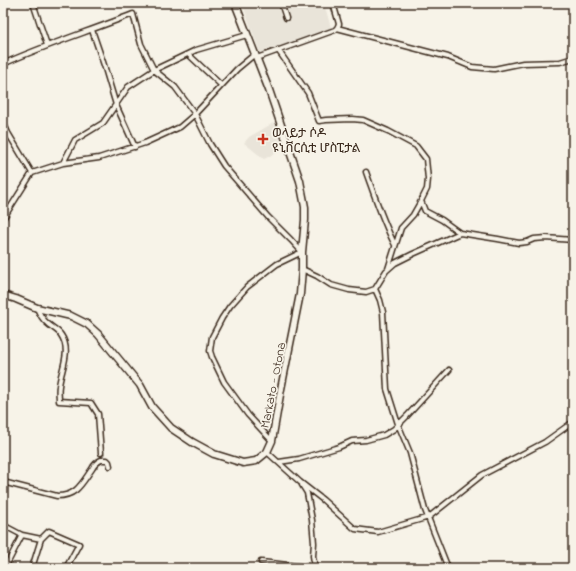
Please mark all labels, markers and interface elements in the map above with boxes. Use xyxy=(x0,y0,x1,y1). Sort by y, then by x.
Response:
place label: ወላይታ ሶዶ ዩኒቨርሲቲ ሆስፒታል xyxy=(272,124,361,158)
marker: ወላይታ ሶዶ ዩኒቨርሲቲ ሆስፒታል xyxy=(257,133,269,145)
street label: Markato - Otona xyxy=(256,341,291,430)

